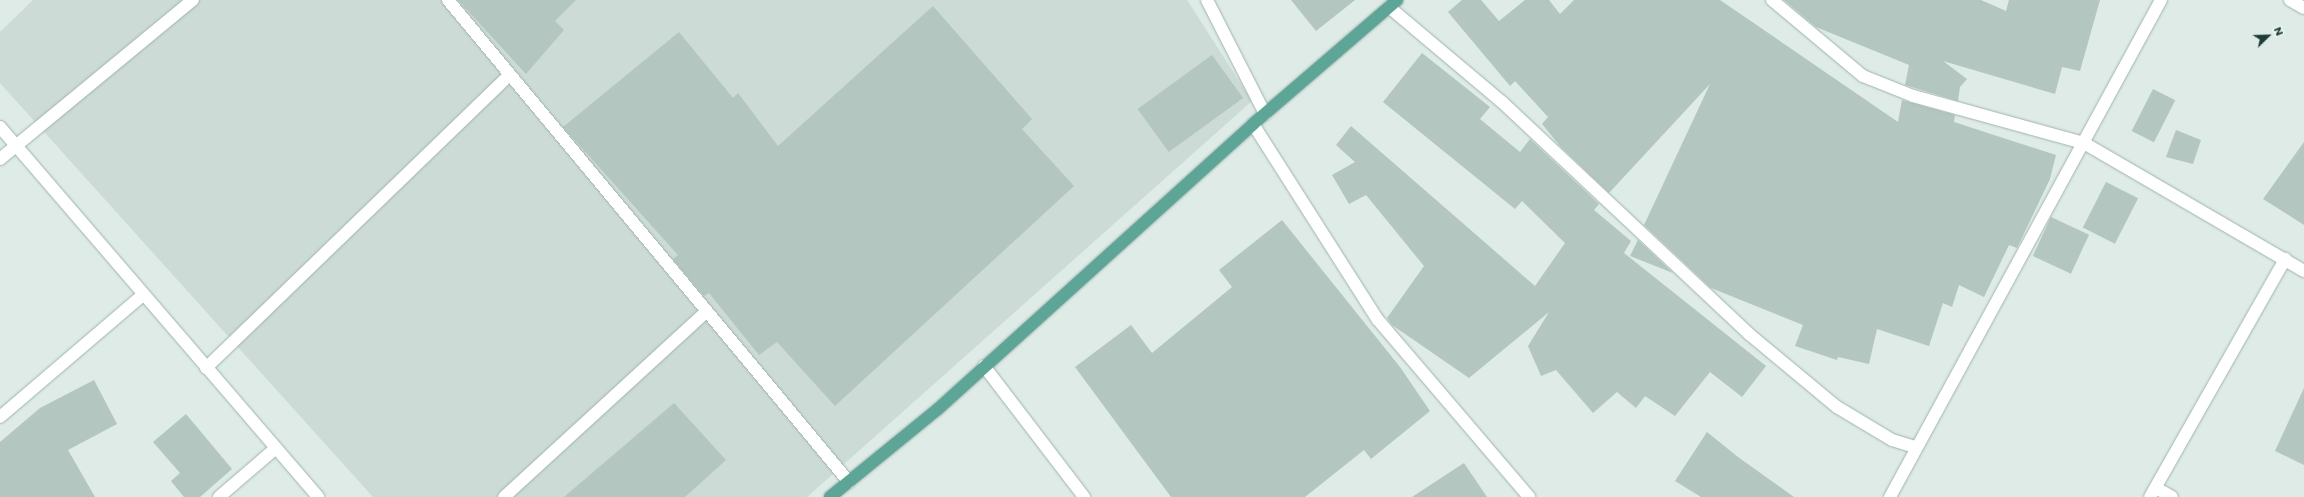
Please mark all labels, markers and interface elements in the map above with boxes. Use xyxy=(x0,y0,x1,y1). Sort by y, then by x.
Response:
north arrow xyxy=(2248,16,2288,56)
text: N xyxy=(2270,24,2288,38)

